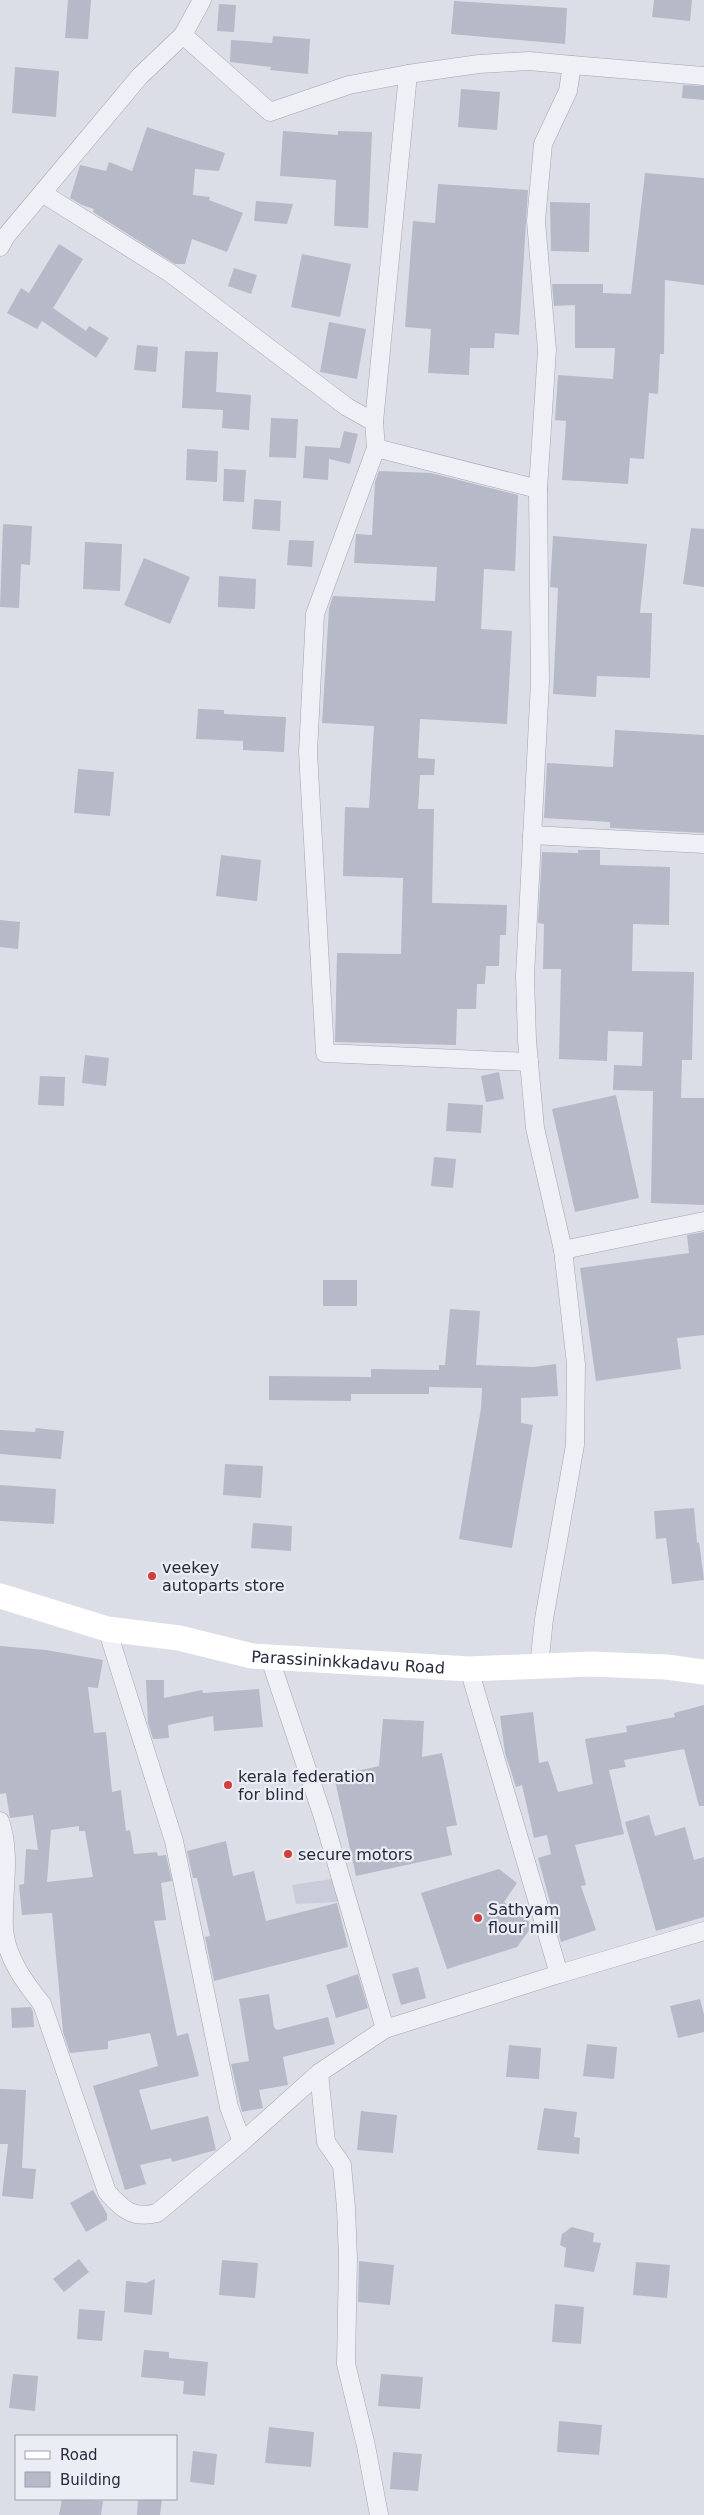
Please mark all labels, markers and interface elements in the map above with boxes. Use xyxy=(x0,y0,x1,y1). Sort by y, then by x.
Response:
place label: veekey autoparts store xyxy=(162,1558,285,1595)
marker: veekey autoparts store xyxy=(146,1570,158,1582)
street label: Parassininkkadavu Road xyxy=(251,1646,445,1677)
place label: kerala federation for blind xyxy=(238,1767,375,1804)
marker: kerala federation for blind xyxy=(222,1779,234,1791)
place label: secure motors xyxy=(298,1845,413,1864)
marker: secure motors xyxy=(282,1848,294,1860)
place label: Sathyam flour mill xyxy=(488,1900,559,1937)
marker: Sathyam flour mill xyxy=(472,1912,484,1924)
legend xyxy=(15,2435,178,2500)
text: Road xyxy=(60,2446,98,2464)
text: Building xyxy=(60,2471,121,2489)

